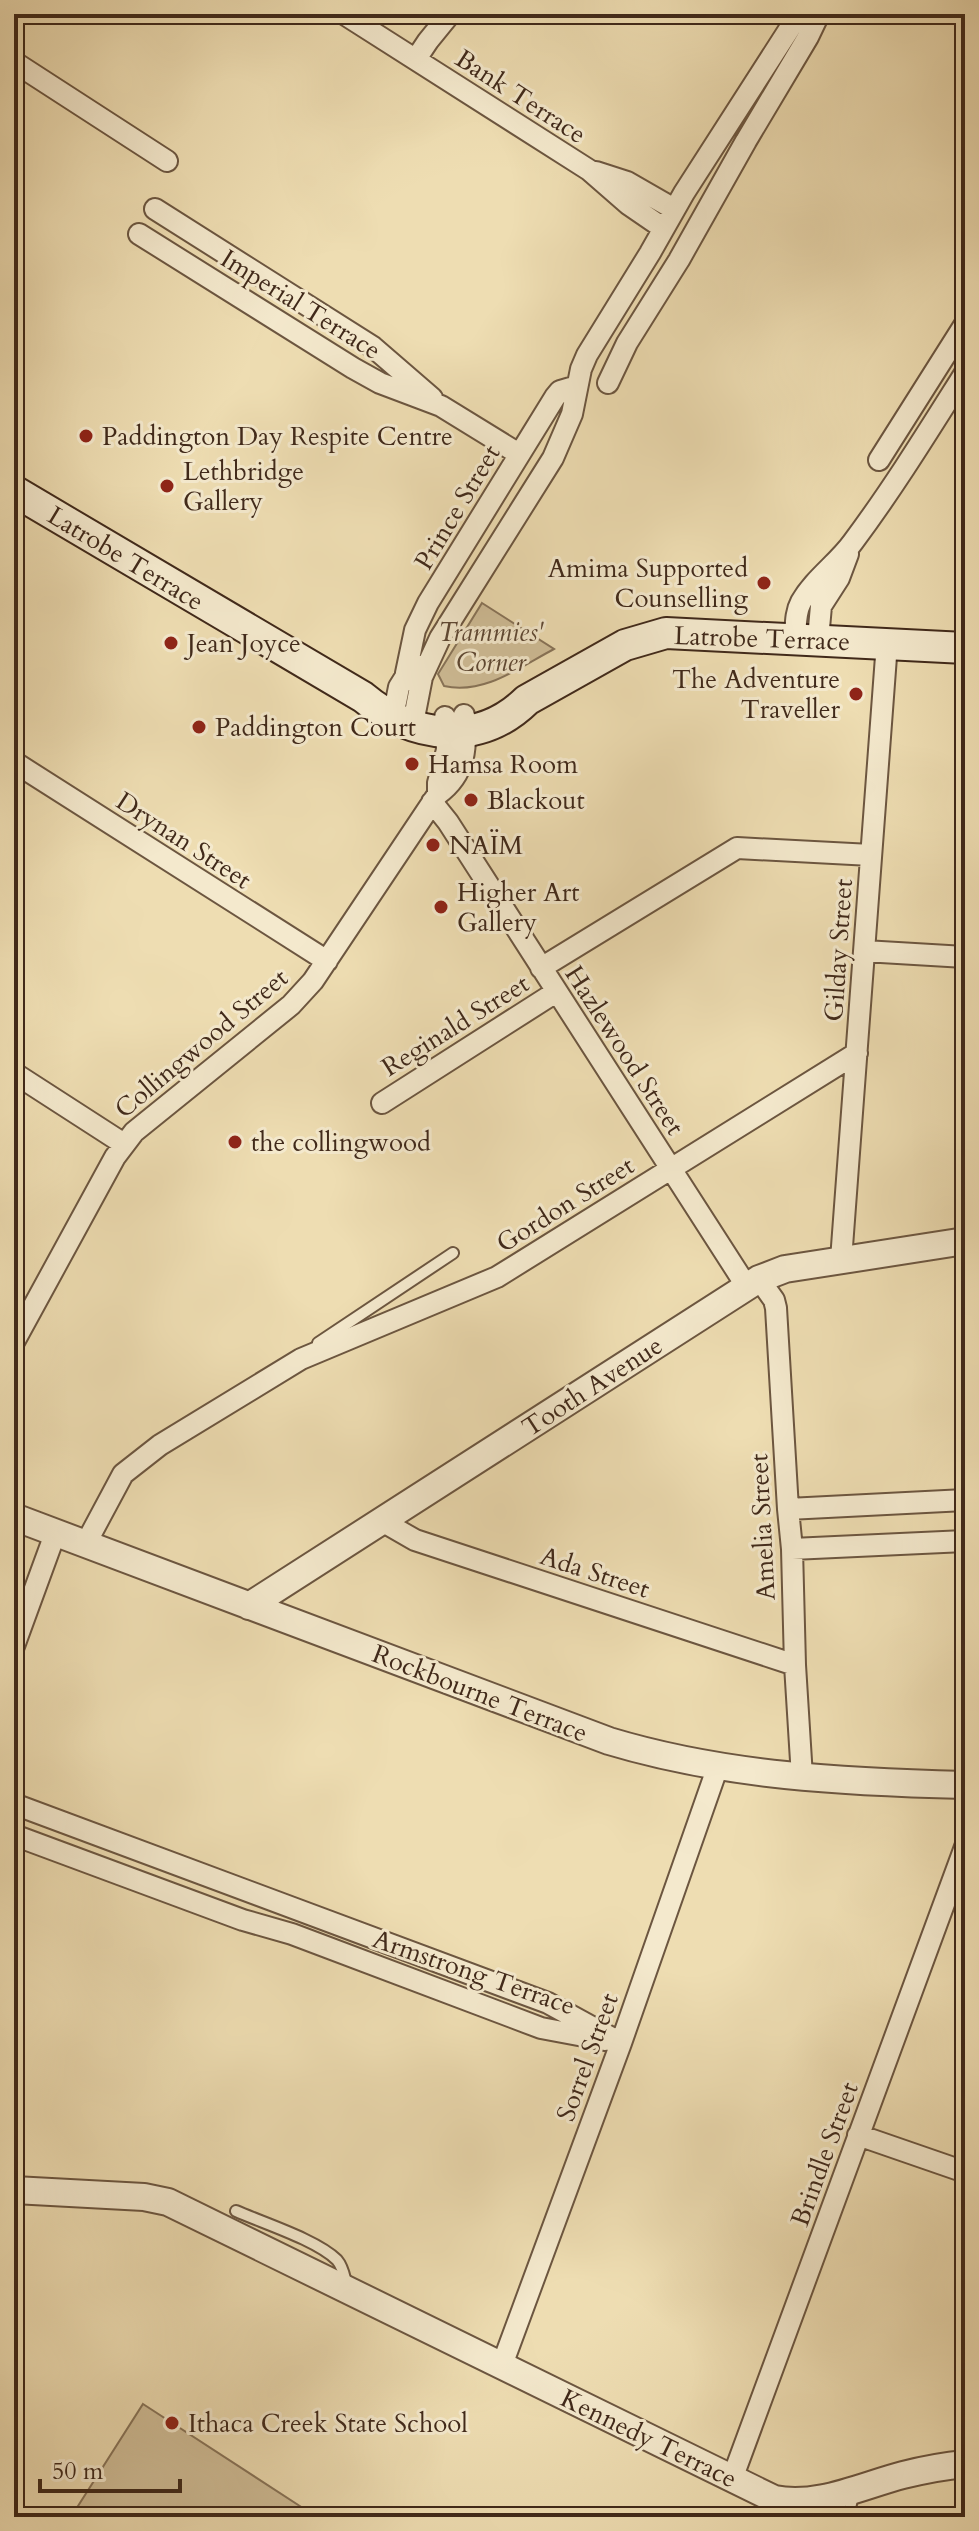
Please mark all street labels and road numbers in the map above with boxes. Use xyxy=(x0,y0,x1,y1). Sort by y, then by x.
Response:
street label: Bank Terrace xyxy=(449,41,593,152)
street label: Imperial Terrace xyxy=(214,241,388,368)
street label: Prince Street xyxy=(406,438,509,576)
street label: Latrobe Terrace xyxy=(41,498,210,619)
street label: Latrobe Terrace xyxy=(673,618,851,659)
street label: Drynan Street xyxy=(109,784,258,897)
street label: Gilday Street xyxy=(816,878,861,1023)
street label: Hazlewood Street xyxy=(557,959,692,1142)
street label: Collingwood Street xyxy=(107,961,295,1126)
street label: Reginald Street xyxy=(375,966,536,1085)
street label: Gordon Street xyxy=(490,1148,641,1261)
street label: Tooth Avenue xyxy=(515,1328,669,1445)
street label: Amelia Street xyxy=(741,1453,784,1601)
street label: Ada Street xyxy=(536,1538,654,1607)
street label: Rockbourne Terrace xyxy=(367,1636,592,1751)
street label: Armstrong Terrace xyxy=(368,1921,580,2023)
street label: Sorrel Street xyxy=(548,1988,627,2126)
street label: Brindle Street xyxy=(782,2077,867,2231)
street label: Kennedy Terrace xyxy=(555,2381,743,2496)

